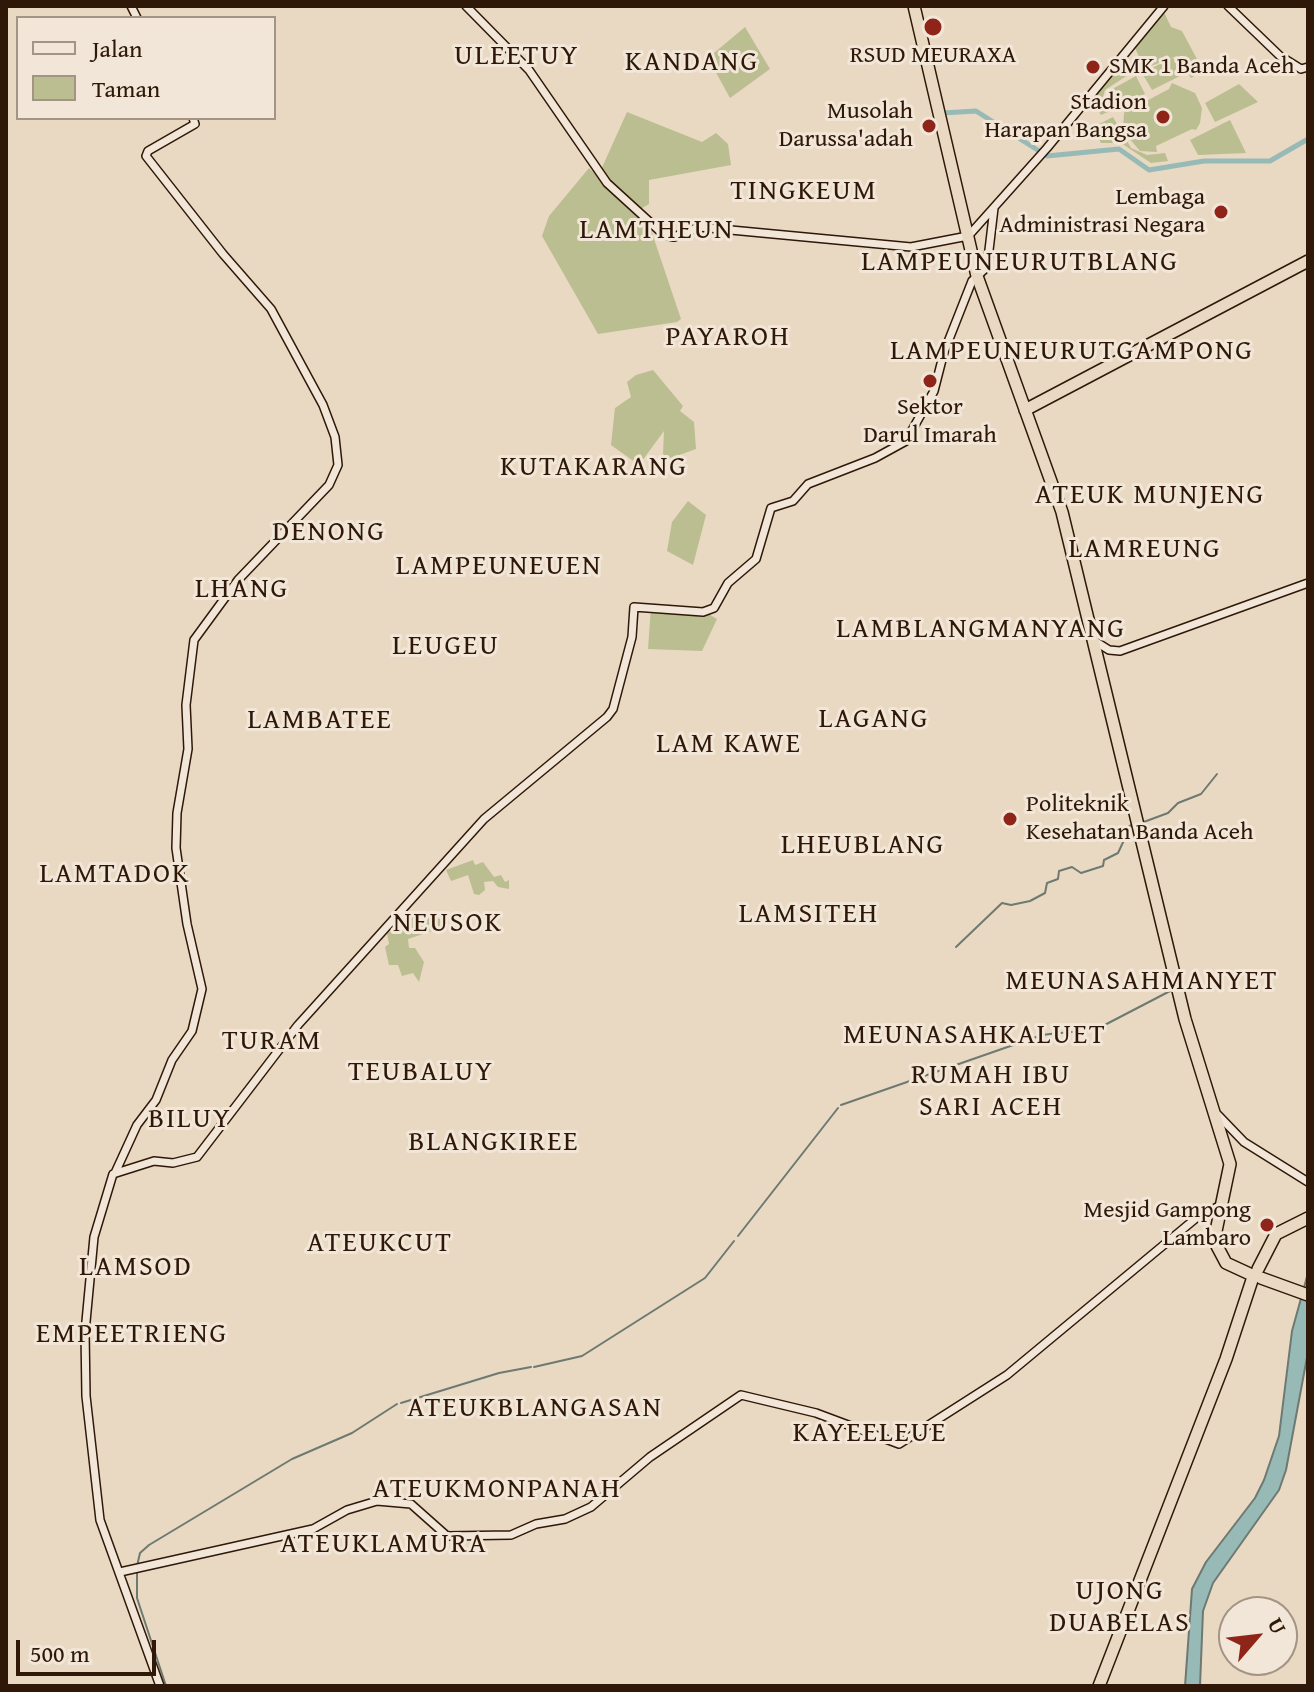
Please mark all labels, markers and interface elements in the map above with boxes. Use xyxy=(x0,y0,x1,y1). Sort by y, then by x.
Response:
legend xyxy=(16,16,276,120)
marker: RSUD MEURAXA xyxy=(922,16,944,38)
text: Jalan xyxy=(92,31,142,66)
district label: ULEETUY xyxy=(454,40,580,74)
place label: RSUD MEURAXA xyxy=(850,42,1016,70)
district label: KANDANG xyxy=(625,46,759,80)
place label: SMK 1 Banda Aceh xyxy=(1109,53,1295,81)
marker: SMK 1 Banda Aceh xyxy=(1084,58,1102,76)
text: Taman xyxy=(92,71,160,106)
place label: Stadion Harapan Bangsa xyxy=(984,89,1147,145)
place label: Musolah Darussa'adah xyxy=(779,98,913,154)
marker: Stadion Harapan Bangsa xyxy=(1154,108,1172,126)
marker: Musolah Darussa'adah xyxy=(920,117,938,135)
district label: TINGKEUM xyxy=(730,175,878,209)
place label: Lembaga Administrasi Negara xyxy=(999,184,1205,240)
marker: Lembaga Administrasi Negara xyxy=(1212,203,1230,221)
district label: LAMTHEUN xyxy=(580,214,734,248)
district label: LAMPEUNEURUTBLANG xyxy=(861,246,1179,280)
district label: PAYAROH xyxy=(665,321,791,355)
district label: LAMPEUNEURUTGAMPONG xyxy=(890,335,1254,369)
marker: Sektor Darul Imarah xyxy=(921,372,939,390)
place label: Sektor Darul Imarah xyxy=(863,394,997,450)
district label: KUTAKARANG xyxy=(500,451,688,485)
district label: ATEUK MUNJENG xyxy=(1035,479,1265,513)
district label: DENONG xyxy=(272,516,386,550)
district label: LAMREUNG xyxy=(1068,533,1222,567)
district label: LAMPEUNEUEN xyxy=(396,550,602,584)
district label: LHANG xyxy=(195,573,289,607)
district label: LAMBLANGMANYANG xyxy=(836,613,1126,647)
district label: LEUGEU xyxy=(392,630,500,664)
district label: LAGANG xyxy=(819,703,929,737)
district label: LAMBATEE xyxy=(247,704,393,738)
district label: LAM KAWE xyxy=(656,728,802,762)
place label: Politeknik Kesehatan Banda Aceh xyxy=(1026,791,1253,847)
marker: Politeknik Kesehatan Banda Aceh xyxy=(1001,810,1019,828)
district label: LHEUBLANG xyxy=(781,829,945,863)
district label: LAMTADOK xyxy=(39,858,191,892)
district label: LAMSITEH xyxy=(739,898,879,932)
district label: NEUSOK xyxy=(393,907,503,941)
district label: MEUNASAHMANYET xyxy=(1006,965,1278,999)
district label: MEUNASAHKALUET xyxy=(843,1019,1107,1053)
district label: TURAM xyxy=(222,1025,322,1059)
district label: TEUBALUY xyxy=(348,1056,494,1090)
district label: RUMAH IBU SARI ACEH xyxy=(911,1059,1071,1125)
district label: BILUY xyxy=(148,1103,232,1137)
district label: BLANGKIREE xyxy=(409,1126,579,1160)
place label: Mesjid Gampong Lambaro xyxy=(1084,1197,1251,1253)
marker: Mesjid Gampong Lambaro xyxy=(1258,1216,1276,1234)
district label: ATEUKCUT xyxy=(307,1227,453,1261)
district label: LAMSOD xyxy=(79,1251,193,1285)
district label: EMPEETRIENG xyxy=(36,1318,228,1352)
district label: ATEUKBLANGASAN xyxy=(407,1392,663,1426)
district label: KAYEELEUE xyxy=(793,1417,947,1451)
district label: ATEUKMONPANAH xyxy=(372,1473,622,1507)
district label: ATEUKLAMURA xyxy=(280,1528,488,1562)
district label: UJONG DUABELAS xyxy=(1049,1575,1191,1641)
north arrow xyxy=(1218,1596,1298,1676)
text: U xyxy=(1260,1612,1295,1640)
scale bar xyxy=(20,1624,160,1674)
text: 500 m xyxy=(30,1636,90,1671)

